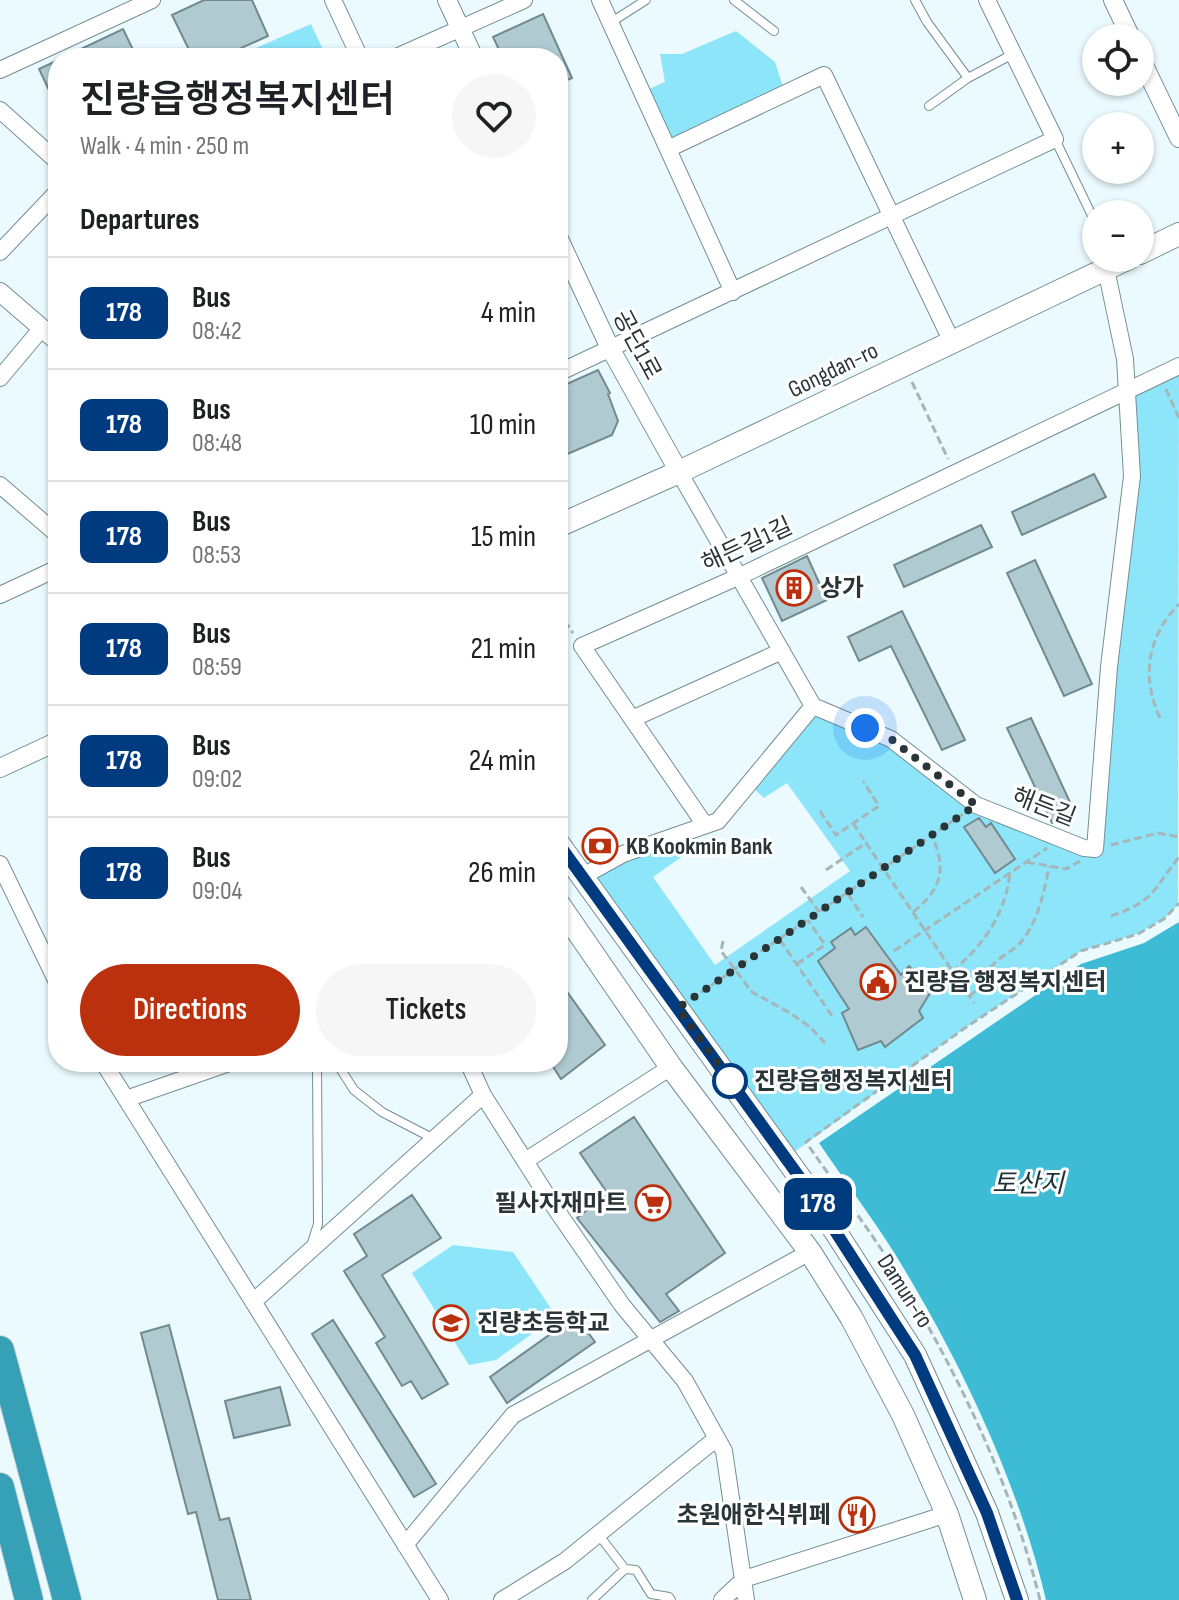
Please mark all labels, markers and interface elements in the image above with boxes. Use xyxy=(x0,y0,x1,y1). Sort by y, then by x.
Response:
map controls xyxy=(1082,24,1154,272)
button: locate xyxy=(1082,24,1154,96)
button: heart xyxy=(452,74,536,158)
text: 진량읍행정복지센터 xyxy=(80,78,395,123)
button: + xyxy=(1082,112,1154,184)
text: Walk · 4 min · 250 m xyxy=(80,131,249,162)
button: − xyxy=(1082,200,1154,272)
text: Departures xyxy=(80,202,200,238)
text: Bus xyxy=(192,280,231,316)
text: 4 min xyxy=(481,295,536,331)
text: 178 xyxy=(106,296,142,329)
street label: 공단1로 xyxy=(607,305,667,385)
text: 08:42 xyxy=(192,316,242,347)
street label: Gongdan-ro xyxy=(783,336,883,404)
text: Bus xyxy=(192,392,231,428)
text: 10 min xyxy=(470,407,536,443)
text: 178 xyxy=(106,408,142,441)
text: 08:48 xyxy=(192,428,242,459)
text: Bus xyxy=(192,504,231,540)
street label: 해든길1길 xyxy=(697,511,797,579)
text: 15 min xyxy=(471,519,536,555)
text: 178 xyxy=(106,520,142,553)
text: 08:53 xyxy=(192,540,241,571)
building icon: 상가 xyxy=(775,569,813,607)
place label: 상가 xyxy=(820,574,864,603)
text: Bus xyxy=(192,616,231,652)
text: 21 min xyxy=(471,631,536,667)
text: 178 xyxy=(106,632,142,665)
text: 08:59 xyxy=(192,652,242,683)
your location xyxy=(845,708,885,748)
text: Bus xyxy=(192,728,231,764)
text: 24 min xyxy=(469,743,536,779)
text: 178 xyxy=(106,744,142,777)
text: 09:02 xyxy=(192,764,242,795)
street label: 해든길 xyxy=(1008,782,1080,832)
bank icon: KB Kookmin Bank xyxy=(581,827,619,865)
place label: KB Kookmin Bank xyxy=(626,832,773,861)
text: Bus xyxy=(192,840,231,876)
text: 26 min xyxy=(468,855,536,891)
text: 178 xyxy=(106,856,142,889)
text: 09:04 xyxy=(192,876,242,907)
public building icon: 진량읍 행정복지센터 xyxy=(859,963,897,1001)
button: Directions xyxy=(80,964,300,1056)
button: Tickets xyxy=(316,964,536,1056)
place label: 진량읍 행정복지센터 xyxy=(904,968,1106,997)
marker: 진량읍행정복지센터 xyxy=(713,1064,747,1098)
place label: 진량읍행정복지센터 xyxy=(754,1067,953,1096)
water label: 토산지 xyxy=(992,1169,1066,1200)
line badge: 178 xyxy=(772,1178,864,1230)
supermarket icon: 필사자재마트 xyxy=(634,1184,672,1222)
text: 178 xyxy=(800,1187,836,1220)
place label: 필사자재마트 xyxy=(495,1189,627,1218)
street label: Damun-ro xyxy=(871,1249,939,1333)
school or university icon: 진량초등학교 xyxy=(432,1304,470,1342)
place label: 진량초등학교 xyxy=(477,1309,609,1338)
restaurant icon: 초원애한식뷔페 xyxy=(838,1496,876,1534)
place label: 초원애한식뷔페 xyxy=(676,1501,831,1530)

